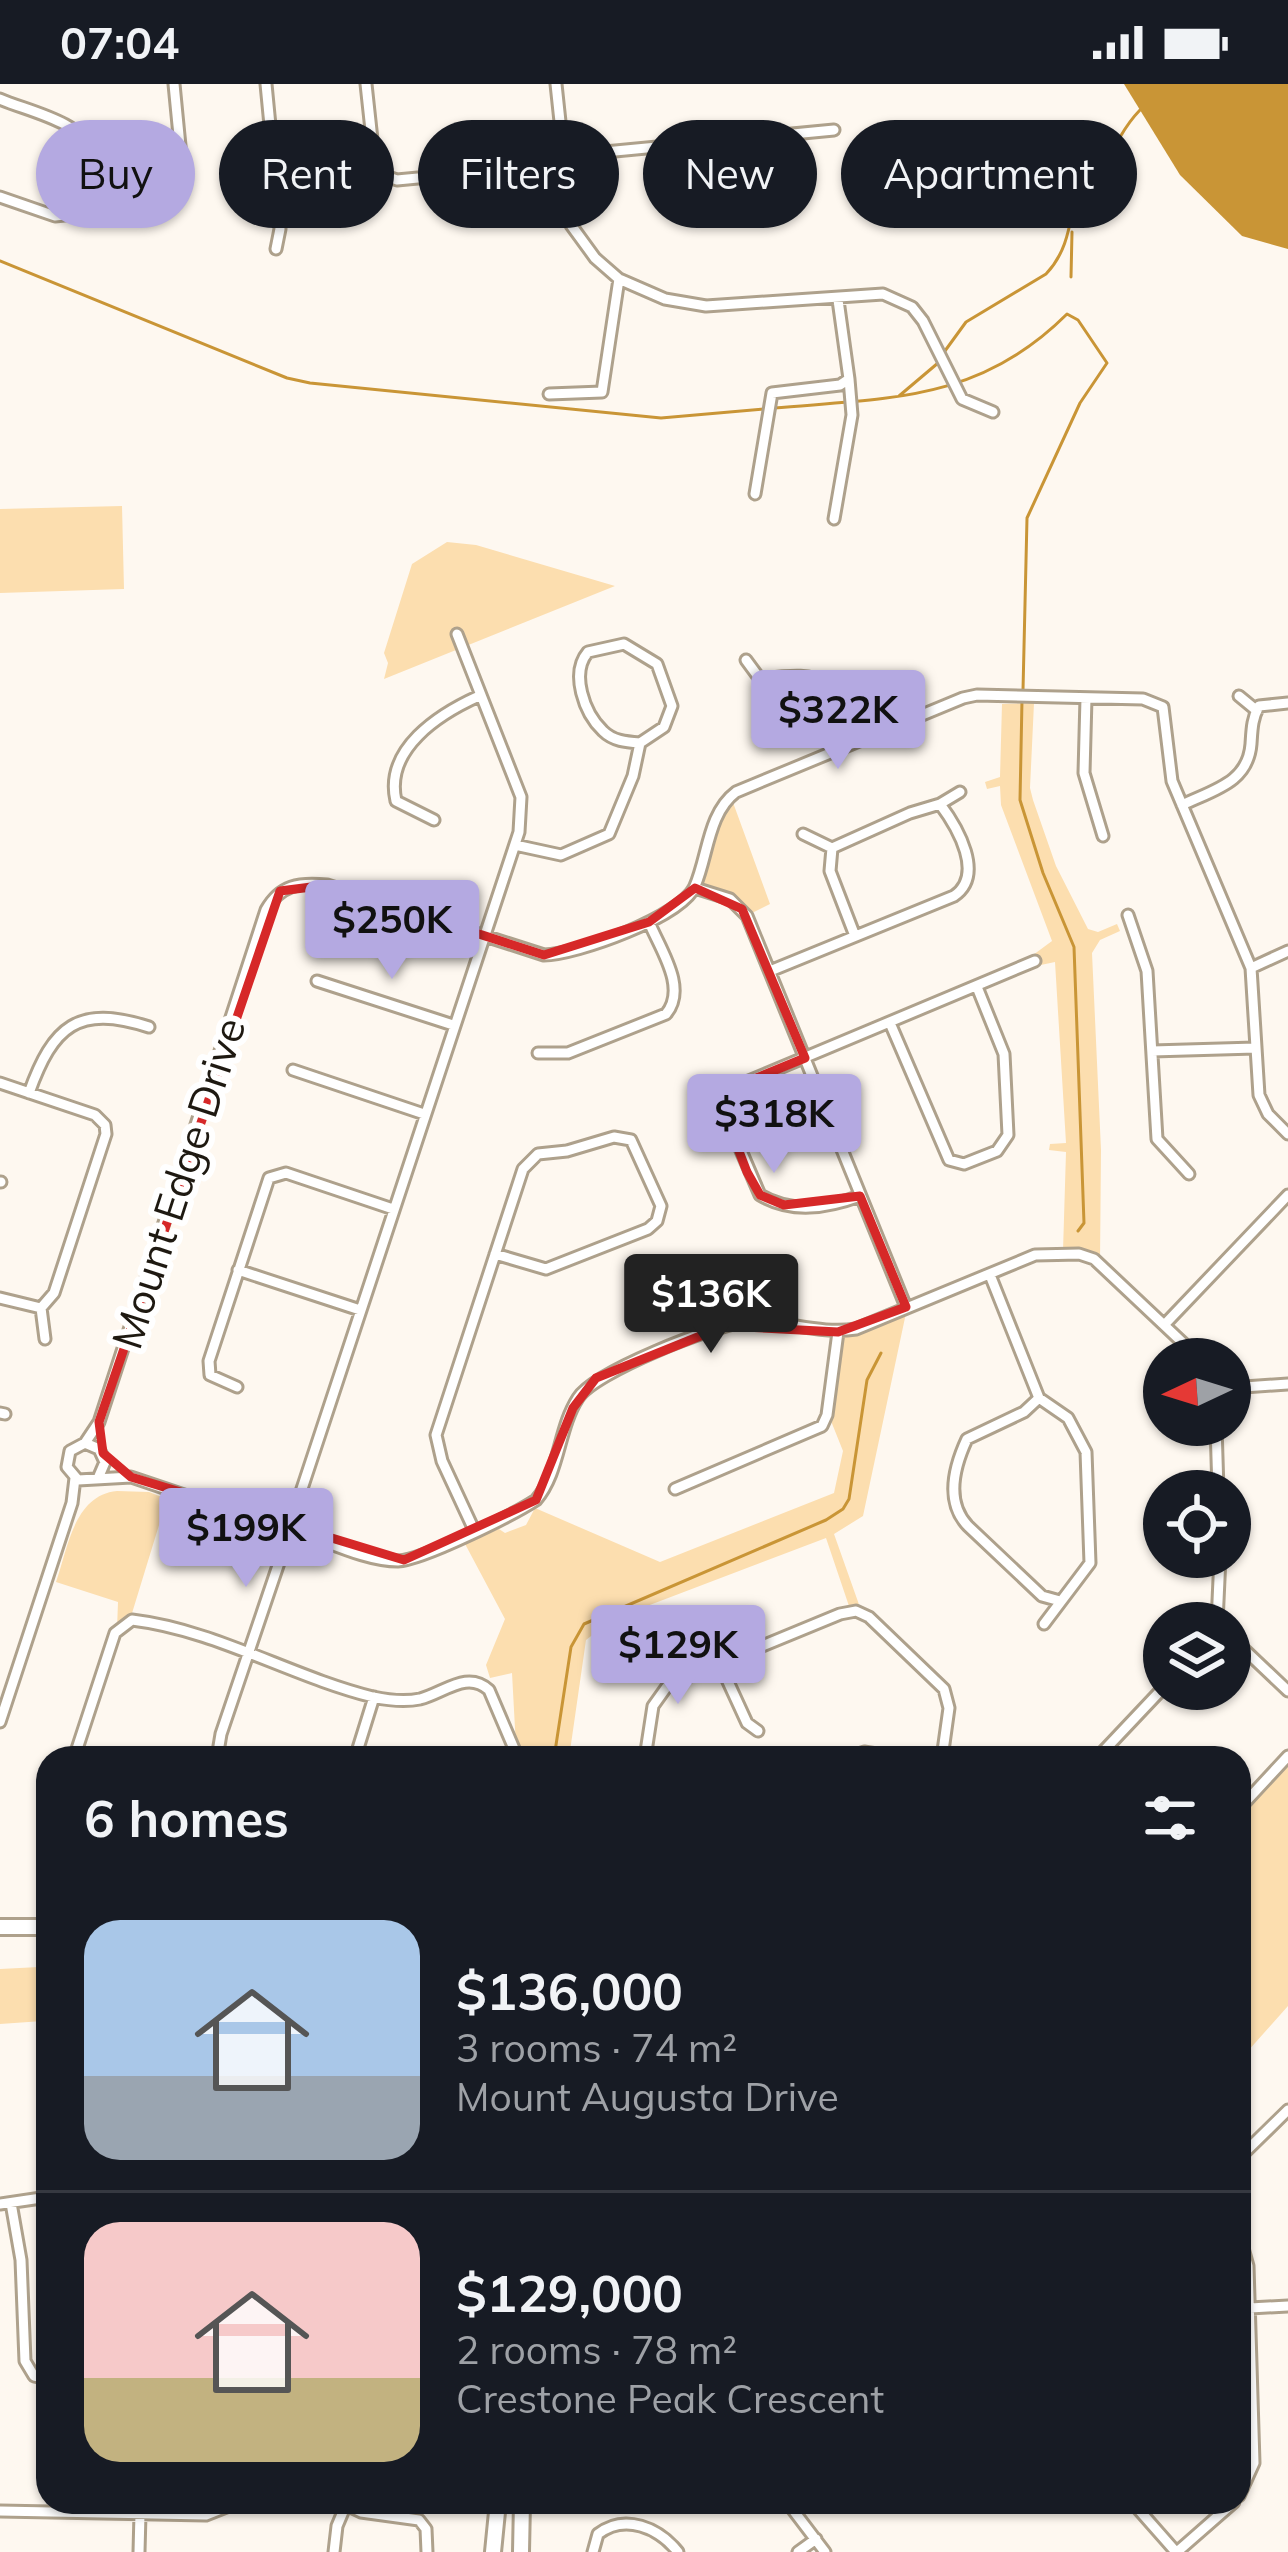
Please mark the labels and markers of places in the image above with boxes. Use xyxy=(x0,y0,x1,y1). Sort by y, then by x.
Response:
pin: $322K xyxy=(754,670,922,772)
pin: $250K xyxy=(308,880,476,982)
pin: $318K xyxy=(690,1074,858,1176)
pin: $136K xyxy=(627,1254,795,1356)
pin: $199K xyxy=(162,1488,330,1590)
pin: $129K xyxy=(594,1605,762,1707)

